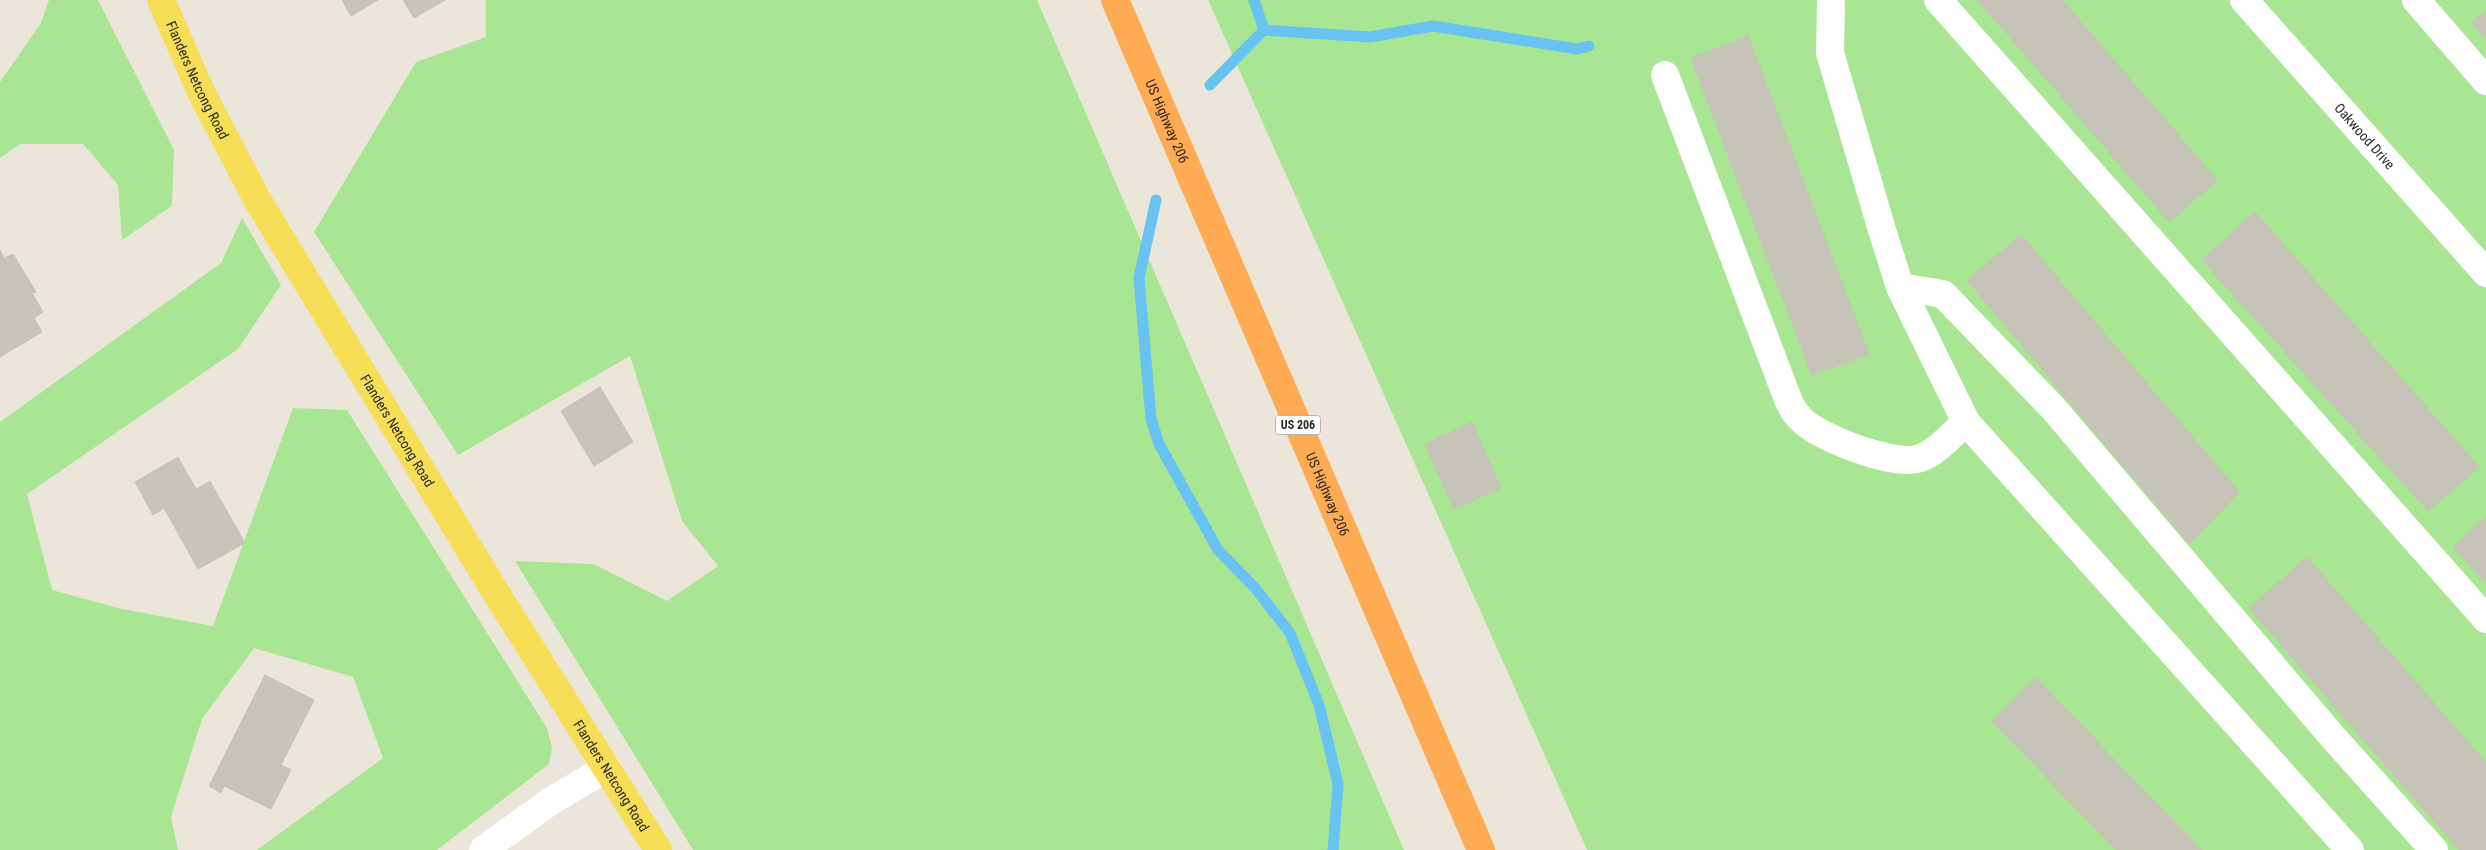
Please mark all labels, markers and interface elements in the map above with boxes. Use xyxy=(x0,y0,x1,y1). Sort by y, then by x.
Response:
street label: Flanders Netcong Road xyxy=(163,18,232,142)
street label: US Highway 206 xyxy=(1142,77,1192,166)
street label: Oakwood Drive xyxy=(2331,100,2398,173)
street label: Flanders Netcong Road xyxy=(357,371,438,490)
road number: US 206 xyxy=(1276,416,1320,434)
street label: US Highway 206 xyxy=(1303,450,1353,538)
street label: Flanders Netcong Road xyxy=(570,717,652,835)

